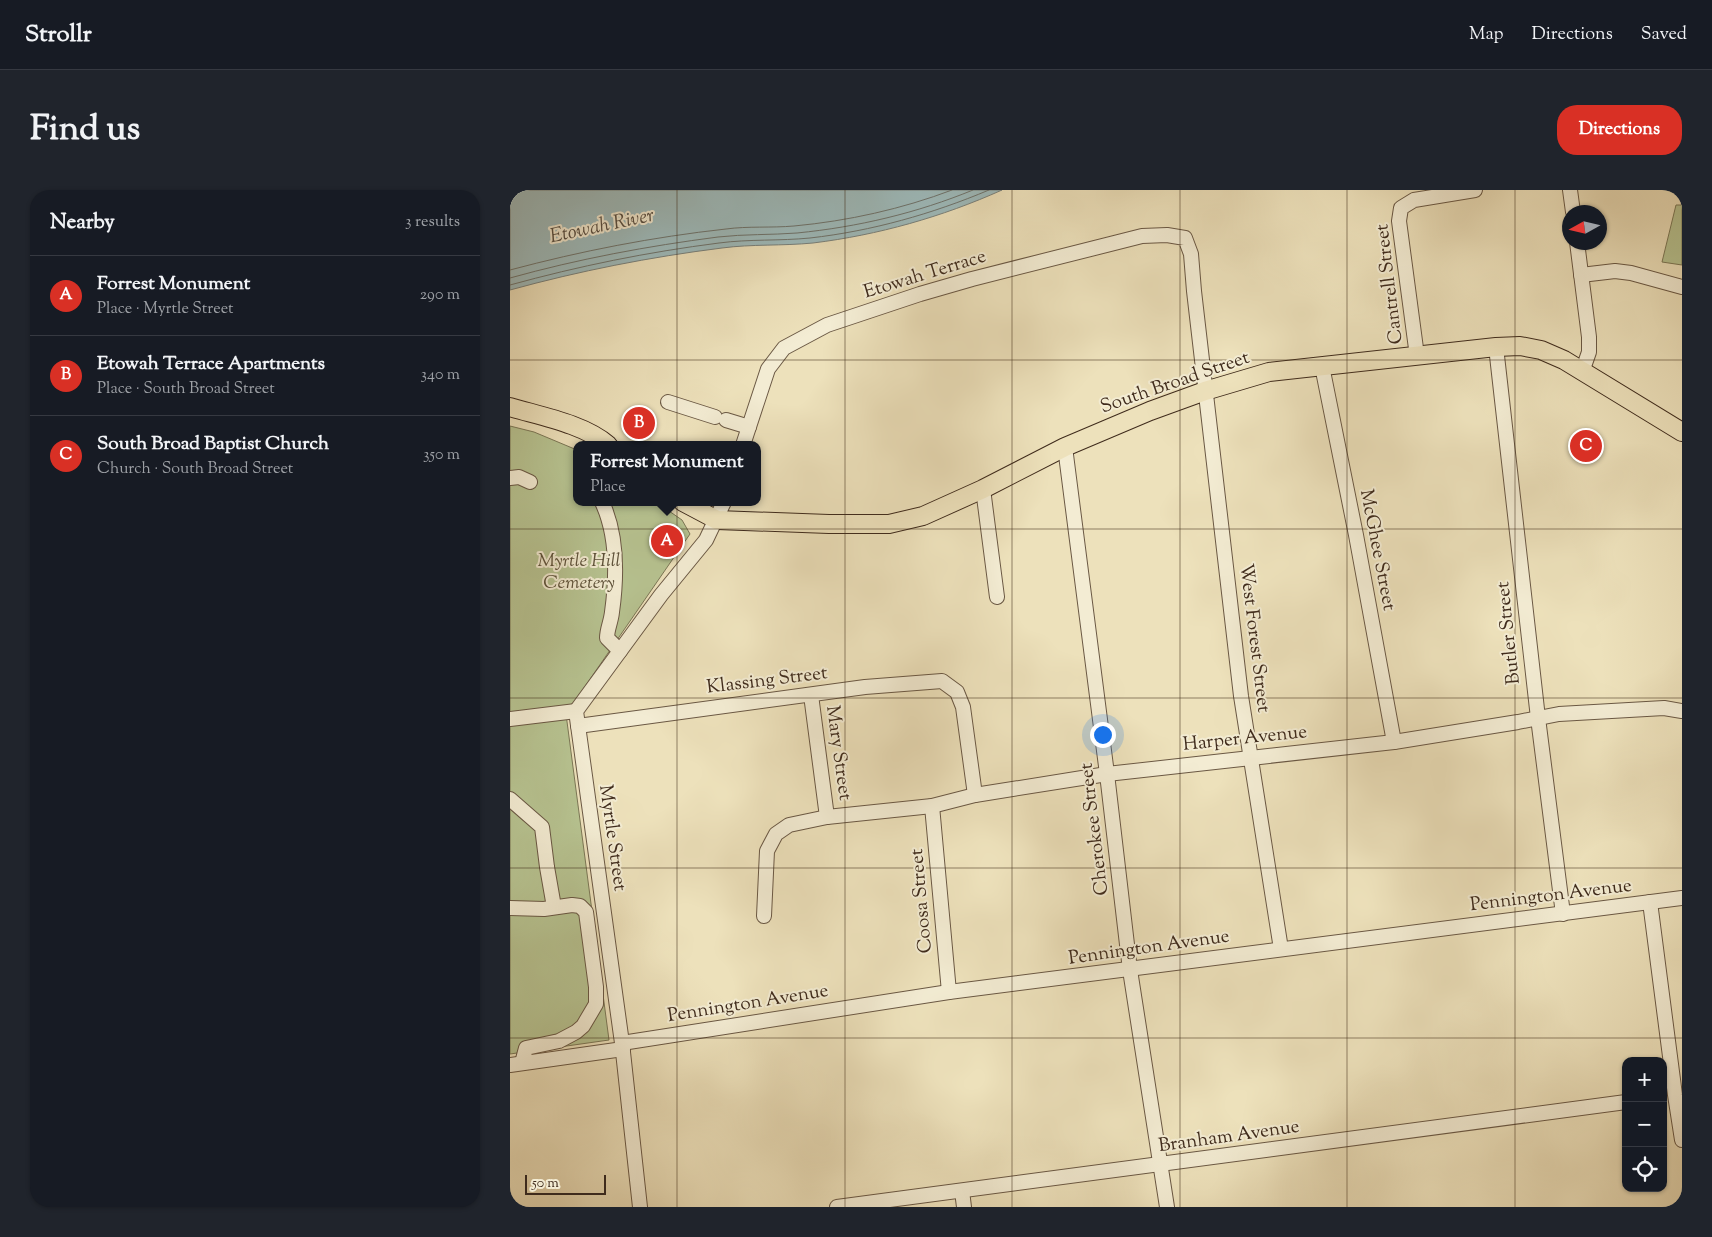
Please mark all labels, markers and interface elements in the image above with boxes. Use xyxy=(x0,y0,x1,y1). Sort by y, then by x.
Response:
text: Strollr xyxy=(25,18,92,52)
text: Map xyxy=(1469,22,1504,48)
text: Directions xyxy=(1532,22,1613,48)
text: Saved xyxy=(1641,22,1687,48)
text: Find us xyxy=(30,105,140,156)
button: Directions xyxy=(1557,105,1682,155)
water label: Etowah River xyxy=(547,202,657,252)
north arrow xyxy=(1562,205,1607,250)
text: Nearby xyxy=(50,208,115,238)
text: 3 results xyxy=(405,211,460,234)
street label: Cantrell Street xyxy=(1369,222,1411,346)
street label: Etowah Terrace xyxy=(860,244,990,306)
text: Forrest Monument xyxy=(97,271,250,298)
text: A xyxy=(60,284,73,307)
text: 290 m xyxy=(420,284,460,307)
text: Place · Myrtle Street xyxy=(97,298,234,321)
street label: South Broad Street xyxy=(1097,345,1254,421)
text: Etowah Terrace Apartments xyxy=(97,351,325,378)
text: B xyxy=(61,364,71,387)
text: 340 m xyxy=(421,364,460,387)
text: Place · South Broad Street xyxy=(97,378,275,401)
pin: B xyxy=(623,404,655,442)
pin: C xyxy=(1570,427,1602,465)
text: South Broad Baptist Church xyxy=(97,431,329,458)
popup xyxy=(573,441,761,506)
text: C xyxy=(60,444,72,467)
text: 350 m xyxy=(423,444,460,467)
text: Forrest Monument xyxy=(590,449,744,476)
text: Church · South Broad Street xyxy=(97,458,293,481)
text: Place xyxy=(590,476,626,499)
street label: McGhee Street xyxy=(1352,487,1402,613)
pin: A xyxy=(651,522,683,560)
park label: Myrtle Hill Cemetery xyxy=(537,548,621,597)
street label: West Forest Street xyxy=(1231,562,1277,714)
street label: Butler Street xyxy=(1490,580,1528,686)
street label: Klassing Street xyxy=(705,660,829,702)
street label: Mary Street xyxy=(818,704,858,803)
street label: Harper Avenue xyxy=(1182,719,1309,759)
your location xyxy=(1090,722,1116,748)
street label: Cherokee Street xyxy=(1073,761,1117,897)
street label: Myrtle Street xyxy=(591,783,633,894)
street label: Coosa Street xyxy=(904,847,940,954)
street label: Pennington Avenue xyxy=(1469,873,1633,919)
street label: Pennington Avenue xyxy=(1067,923,1232,973)
street label: Pennington Avenue xyxy=(666,978,831,1030)
map controls xyxy=(1622,1057,1667,1192)
button: + xyxy=(1622,1057,1667,1102)
button: − xyxy=(1622,1102,1667,1147)
street label: Branham Avenue xyxy=(1157,1114,1301,1160)
button: locate xyxy=(1622,1147,1667,1192)
scale bar xyxy=(525,1172,606,1195)
text: 50 m xyxy=(532,1174,559,1194)

